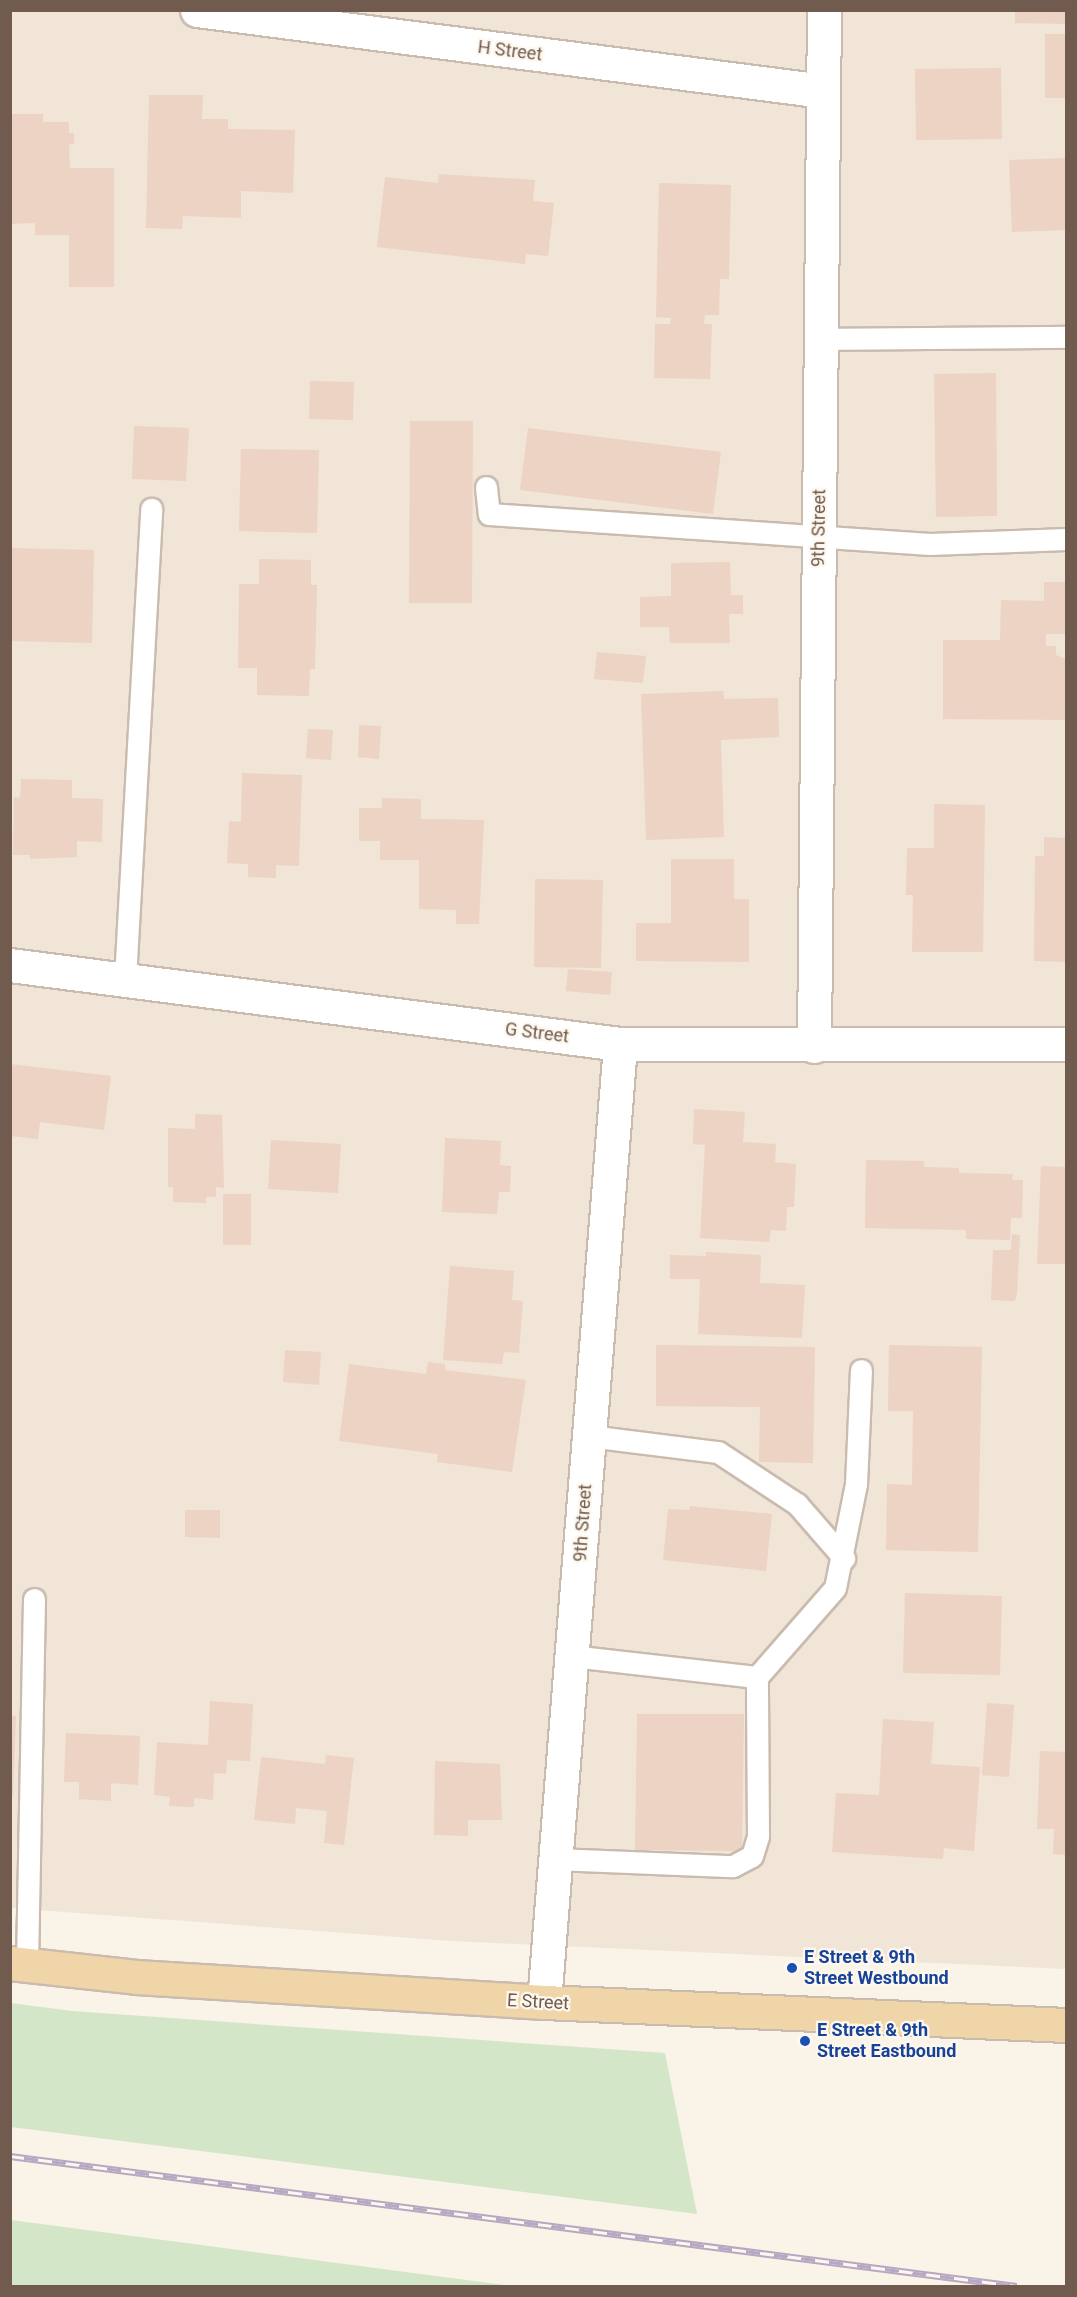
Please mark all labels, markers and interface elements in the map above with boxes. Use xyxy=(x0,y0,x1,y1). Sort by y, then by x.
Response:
street label: H Street xyxy=(477,36,543,66)
street label: 9th Street xyxy=(808,489,830,567)
street label: G Street xyxy=(504,1018,570,1048)
street label: 9th Street xyxy=(570,1483,596,1563)
place label: E Street & 9th Street Westbound xyxy=(804,1947,949,1990)
marker: E Street & 9th Street Westbound xyxy=(785,1961,799,1975)
street label: E Street xyxy=(506,1990,570,2014)
place label: E Street & 9th Street Eastbound xyxy=(817,2020,956,2062)
marker: E Street & 9th Street Eastbound xyxy=(798,2034,812,2048)

